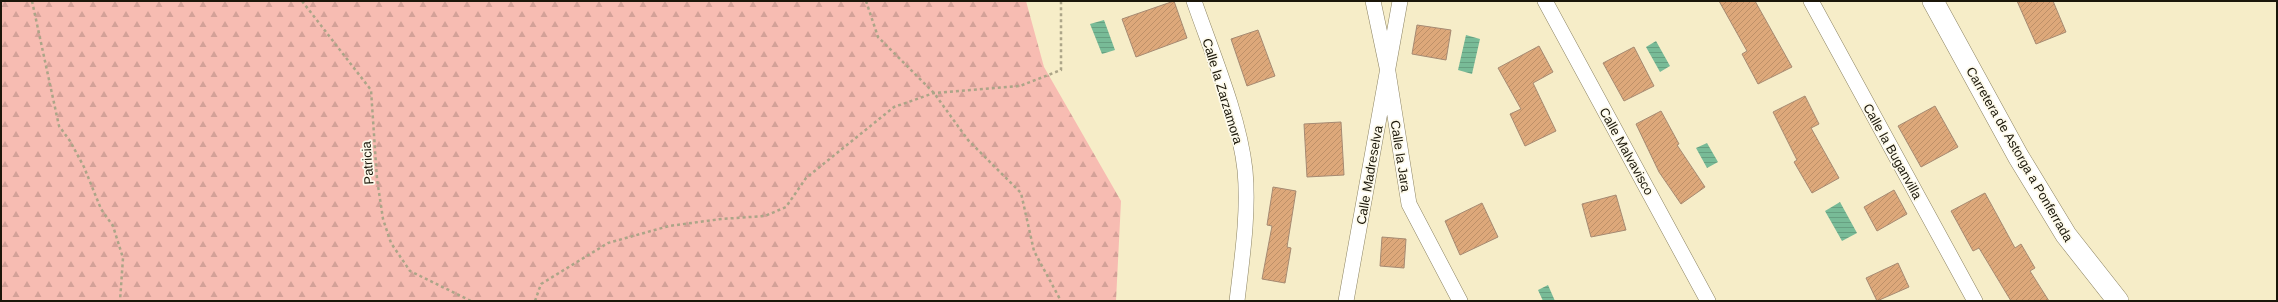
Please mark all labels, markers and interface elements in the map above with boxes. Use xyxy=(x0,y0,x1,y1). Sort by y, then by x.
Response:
street label: Calle la Zarzamora xyxy=(1199,36,1246,147)
street label: Carretera de Astorga a Ponferrada xyxy=(1963,64,2076,245)
street label: Calle la Buganvilla xyxy=(1860,101,1925,202)
street label: Calle Malvavisco xyxy=(1596,105,1657,198)
street label: Calle la Jara xyxy=(1387,119,1414,194)
street label: Calle Madreselva xyxy=(1353,124,1386,226)
street label: Patricia xyxy=(358,140,376,185)

